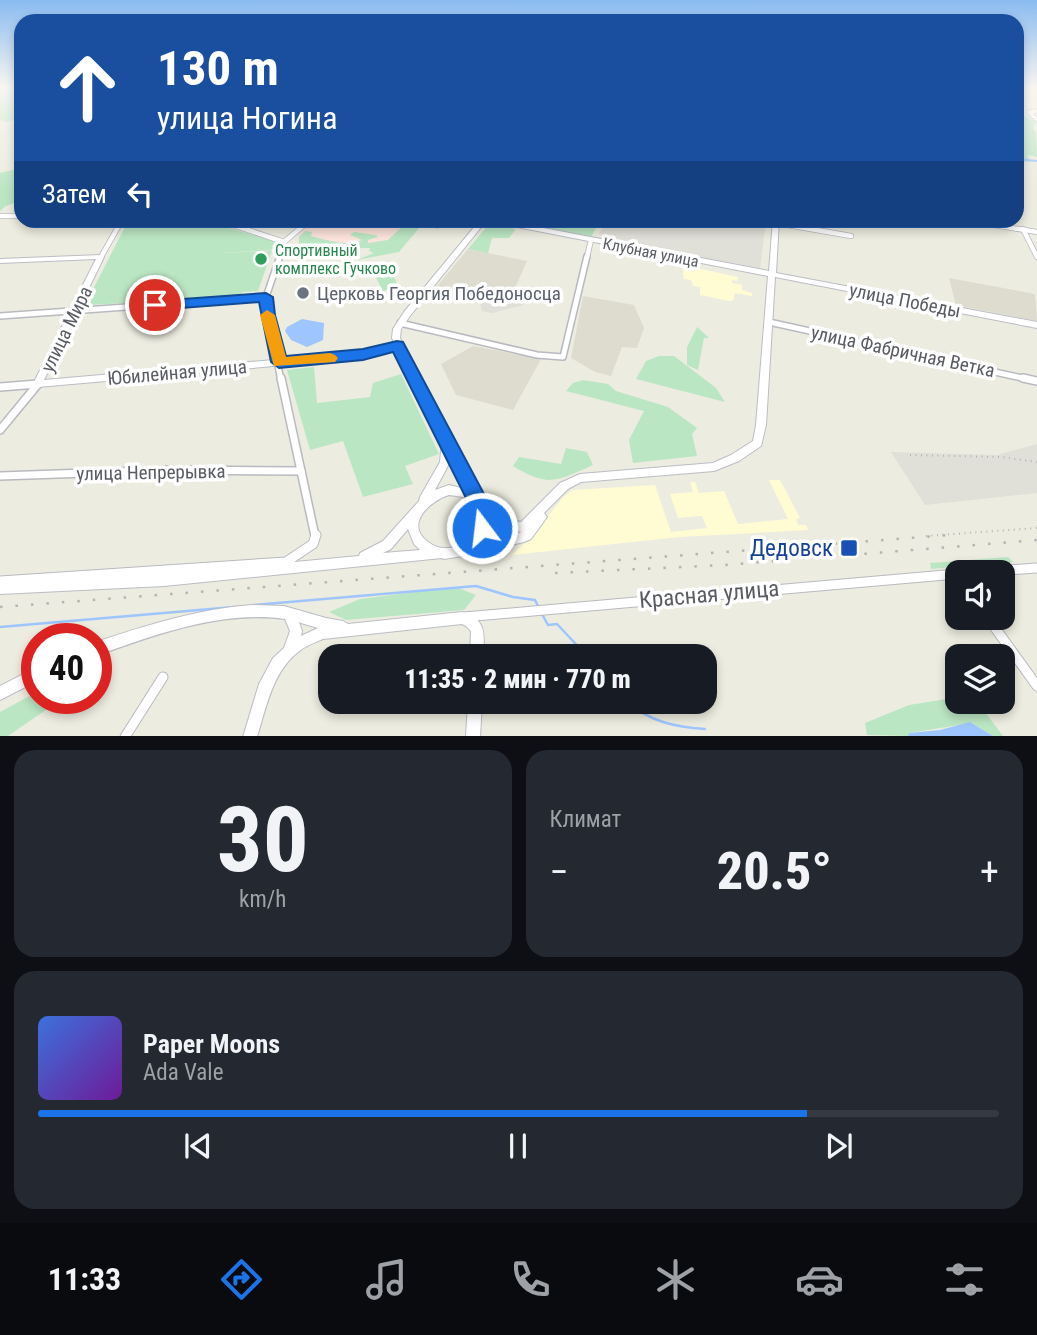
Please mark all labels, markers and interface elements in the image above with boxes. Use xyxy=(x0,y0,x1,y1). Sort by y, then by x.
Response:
text: 130 m xyxy=(157,40,279,97)
icon: ahead xyxy=(42,42,133,133)
text: улица Ногина xyxy=(157,99,337,137)
icon: left xyxy=(121,175,159,213)
text: Затем xyxy=(42,179,107,209)
street label: Клубная улица xyxy=(601,234,700,271)
place label: Спортивный комплекс Гучково xyxy=(275,241,396,278)
marker: Спортивный комплекс Гучково xyxy=(253,251,269,267)
pin xyxy=(125,275,185,335)
street label: улица Победы xyxy=(847,278,963,323)
street label: улица Мира xyxy=(36,282,97,376)
place label: Церковь Георгия Победоносца xyxy=(317,282,561,305)
marker: Церковь Георгия Победоносца xyxy=(295,285,311,301)
icon: arrive xyxy=(136,286,174,324)
street label: улица Фабричная Ветка xyxy=(809,321,997,382)
street label: Юбилейная улица xyxy=(106,355,248,390)
street label: улица Непрерывка xyxy=(76,460,226,485)
position arrow xyxy=(445,491,519,565)
place label: Дедовск xyxy=(750,535,833,562)
marker: Дедовск xyxy=(839,538,859,558)
map controls xyxy=(945,560,1015,714)
button: sound xyxy=(945,560,1015,630)
street label: Красная улица xyxy=(638,575,780,614)
speed limit sign: 40 xyxy=(21,623,112,714)
button: layers xyxy=(945,644,1015,714)
text: 11:35 · 2 мин · 770 m xyxy=(404,664,631,694)
text: 30 xyxy=(217,787,309,893)
text: Климат xyxy=(550,806,621,833)
text: 20.5° xyxy=(717,841,832,902)
text: − xyxy=(550,850,569,894)
text: + xyxy=(980,850,999,894)
text: km/h xyxy=(239,886,286,913)
text: Paper Moons xyxy=(143,1029,280,1059)
text: Ada Vale xyxy=(143,1059,223,1086)
icon: previous xyxy=(179,1127,217,1165)
icon: pause xyxy=(499,1127,537,1165)
icon: next xyxy=(820,1127,858,1165)
icon: directions xyxy=(217,1255,266,1304)
icon: music xyxy=(362,1255,411,1304)
icon: phone xyxy=(506,1255,555,1304)
icon: climate xyxy=(651,1255,700,1304)
icon: car xyxy=(795,1255,844,1304)
icon: filters xyxy=(940,1255,989,1304)
text: 11:33 xyxy=(48,1260,121,1298)

